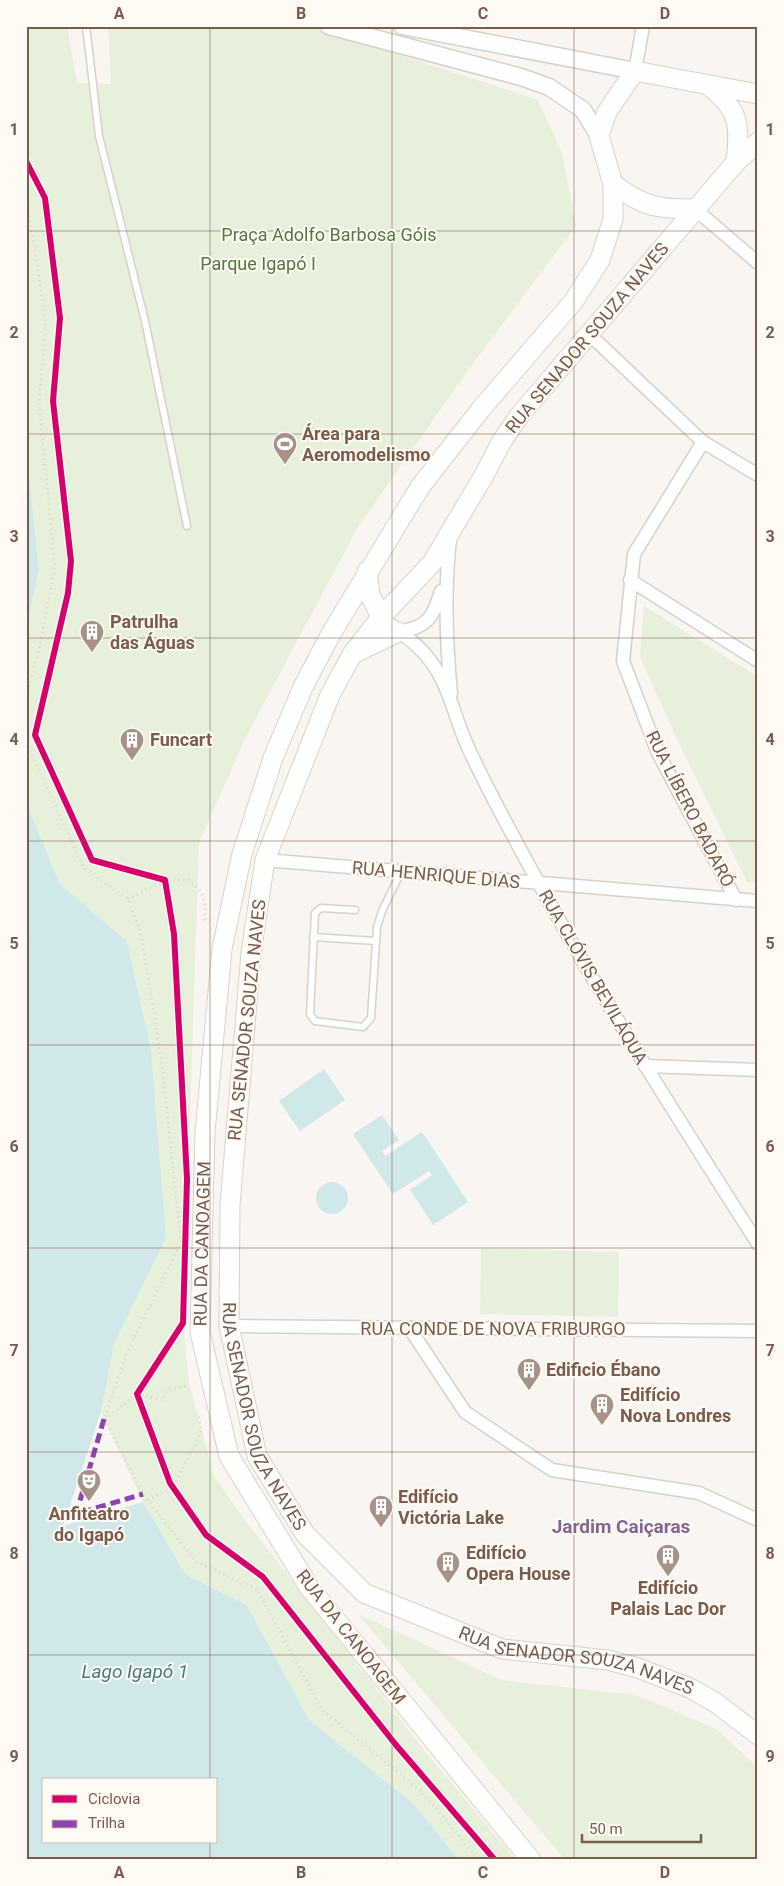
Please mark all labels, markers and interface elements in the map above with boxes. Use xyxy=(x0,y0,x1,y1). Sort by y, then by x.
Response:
text: A xyxy=(114,4,125,23)
text: B xyxy=(296,4,306,23)
text: C xyxy=(478,4,488,23)
text: D xyxy=(660,4,670,23)
text: 1 xyxy=(9,120,19,139)
text: 1 xyxy=(765,120,775,139)
park label: Praça Adolfo Barbosa Góis xyxy=(221,224,437,245)
street label: RUA SENADOR SOUZA NAVES xyxy=(501,238,673,437)
park label: Parque Igapó I xyxy=(200,253,316,274)
text: 2 xyxy=(9,323,19,342)
text: 2 xyxy=(765,323,775,342)
place label: Área para Aeromodelismo xyxy=(302,423,430,465)
sports icon: Área para Aeromodelismo xyxy=(272,431,298,465)
text: 3 xyxy=(9,527,19,546)
text: 3 xyxy=(765,527,775,546)
place label: Patrulha das Águas xyxy=(110,611,195,653)
building icon: Patrulha das Águas xyxy=(79,619,105,653)
building icon: Funcart xyxy=(119,727,145,761)
street label: RUA LÍBERO BADARÓ xyxy=(642,727,739,890)
place label: Funcart xyxy=(150,729,212,750)
text: 4 xyxy=(9,730,19,749)
text: 4 xyxy=(765,730,775,749)
street label: RUA HENRIQUE DIAS xyxy=(351,857,521,892)
street label: RUA CLÓVIS BEVILÁQUA xyxy=(535,886,652,1068)
street label: RUA SENADOR SOUZA NAVES xyxy=(223,898,270,1142)
text: 5 xyxy=(9,934,19,953)
text: 5 xyxy=(765,934,775,953)
text: 6 xyxy=(9,1137,19,1156)
text: 6 xyxy=(765,1137,775,1156)
street label: RUA DA CANOAGEM xyxy=(189,1161,214,1326)
street label: RUA SENADOR SOUZA NAVES xyxy=(219,1302,311,1534)
street label: RUA CONDE DE NOVA FRIBURGO xyxy=(360,1318,626,1339)
text: 7 xyxy=(9,1341,19,1360)
text: 7 xyxy=(765,1341,775,1360)
building icon: Edificio Ébano xyxy=(516,1357,542,1391)
place label: Edificio Ébano xyxy=(546,1359,661,1380)
place label: Edifício Nova Londres xyxy=(620,1384,731,1426)
building icon: Edifício Nova Londres xyxy=(589,1392,615,1426)
theatre icon: Anfiteatro do Igapó xyxy=(76,1468,102,1502)
place label: Edifício Victória Lake xyxy=(398,1486,504,1528)
building icon: Edifício Victória Lake xyxy=(368,1494,394,1528)
place label: Anfiteatro do Igapó xyxy=(49,1503,129,1545)
district label: Jardim Caiçaras xyxy=(552,1515,691,1538)
place label: Edifício Opera House xyxy=(466,1542,571,1584)
building icon: Edifício Palais Lac Dor xyxy=(655,1543,681,1577)
text: 8 xyxy=(9,1544,19,1563)
text: 8 xyxy=(765,1544,775,1563)
building icon: Edifício Opera House xyxy=(435,1550,461,1584)
street label: RUA DA CANOAGEM xyxy=(292,1565,410,1708)
place label: Edifício Palais Lac Dor xyxy=(610,1577,726,1619)
street label: RUA SENADOR SOUZA NAVES xyxy=(456,1622,697,1699)
water label: Lago Igapó 1 xyxy=(82,1660,188,1683)
text: 9 xyxy=(9,1747,19,1766)
text: 9 xyxy=(765,1747,775,1766)
legend xyxy=(42,1778,218,1844)
text: Ciclovia xyxy=(88,1790,140,1808)
scale bar xyxy=(582,1811,700,1843)
text: Trilha xyxy=(88,1814,125,1832)
text: 50 m xyxy=(589,1820,623,1838)
text: A xyxy=(114,1863,125,1882)
text: B xyxy=(296,1863,306,1882)
text: C xyxy=(478,1863,488,1882)
text: D xyxy=(660,1863,670,1882)

